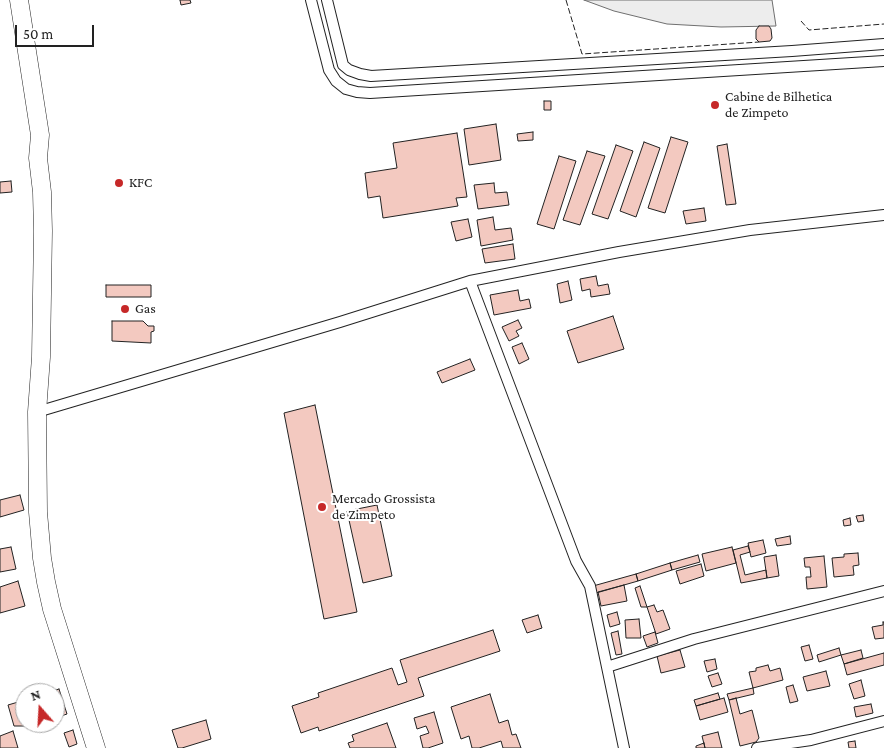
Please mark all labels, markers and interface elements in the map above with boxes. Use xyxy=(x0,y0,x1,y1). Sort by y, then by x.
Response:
scale bar xyxy=(18,15,96,47)
text: 50 m xyxy=(23,26,53,42)
place label: Cabine de Bilhetica de Zimpeto xyxy=(725,89,832,121)
marker: Cabine de Bilhetica de Zimpeto xyxy=(709,99,721,111)
place label: KFC xyxy=(129,175,152,191)
marker: KFC xyxy=(113,177,125,189)
place label: Gas xyxy=(135,301,156,317)
marker: Gas xyxy=(119,303,131,315)
place label: Mercado Grossista de Zimpeto xyxy=(332,491,435,524)
marker: Mercado Grossista de Zimpeto xyxy=(316,501,328,513)
north arrow xyxy=(15,683,65,733)
text: N xyxy=(28,686,43,704)

